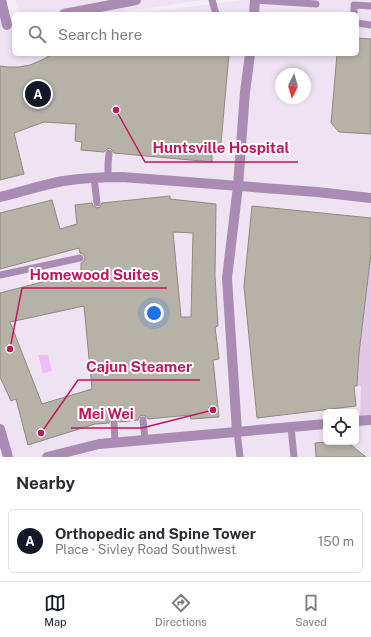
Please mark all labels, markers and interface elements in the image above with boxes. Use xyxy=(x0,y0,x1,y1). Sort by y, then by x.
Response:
search box xyxy=(12,12,359,56)
icon: search xyxy=(26,23,48,45)
text: Search here xyxy=(58,26,142,43)
north arrow xyxy=(275,68,311,104)
pin: A xyxy=(25,79,51,109)
callout: Huntsville Hospital xyxy=(145,135,298,162)
text: Huntsville Hospital xyxy=(153,139,289,156)
callout: Homewood Suites xyxy=(22,261,167,288)
text: Homewood Suites xyxy=(29,266,159,283)
your location xyxy=(144,303,164,323)
callout: Cajun Steamer xyxy=(78,353,200,380)
text: Cajun Steamer xyxy=(86,358,192,375)
callout: Mei Wei xyxy=(71,401,142,428)
text: Mei Wei xyxy=(78,405,134,422)
map controls xyxy=(323,409,359,445)
button: locate xyxy=(323,409,359,445)
text: Nearby xyxy=(16,473,75,493)
text: Orthopedic and Spine Tower xyxy=(55,525,256,542)
text: A xyxy=(25,534,35,549)
text: 150 m xyxy=(318,534,354,549)
text: Place · Sivley Road Southwest xyxy=(55,542,236,557)
tab: Map xyxy=(44,592,67,628)
tab: Directions xyxy=(155,592,207,628)
tab: Saved xyxy=(295,592,327,628)

